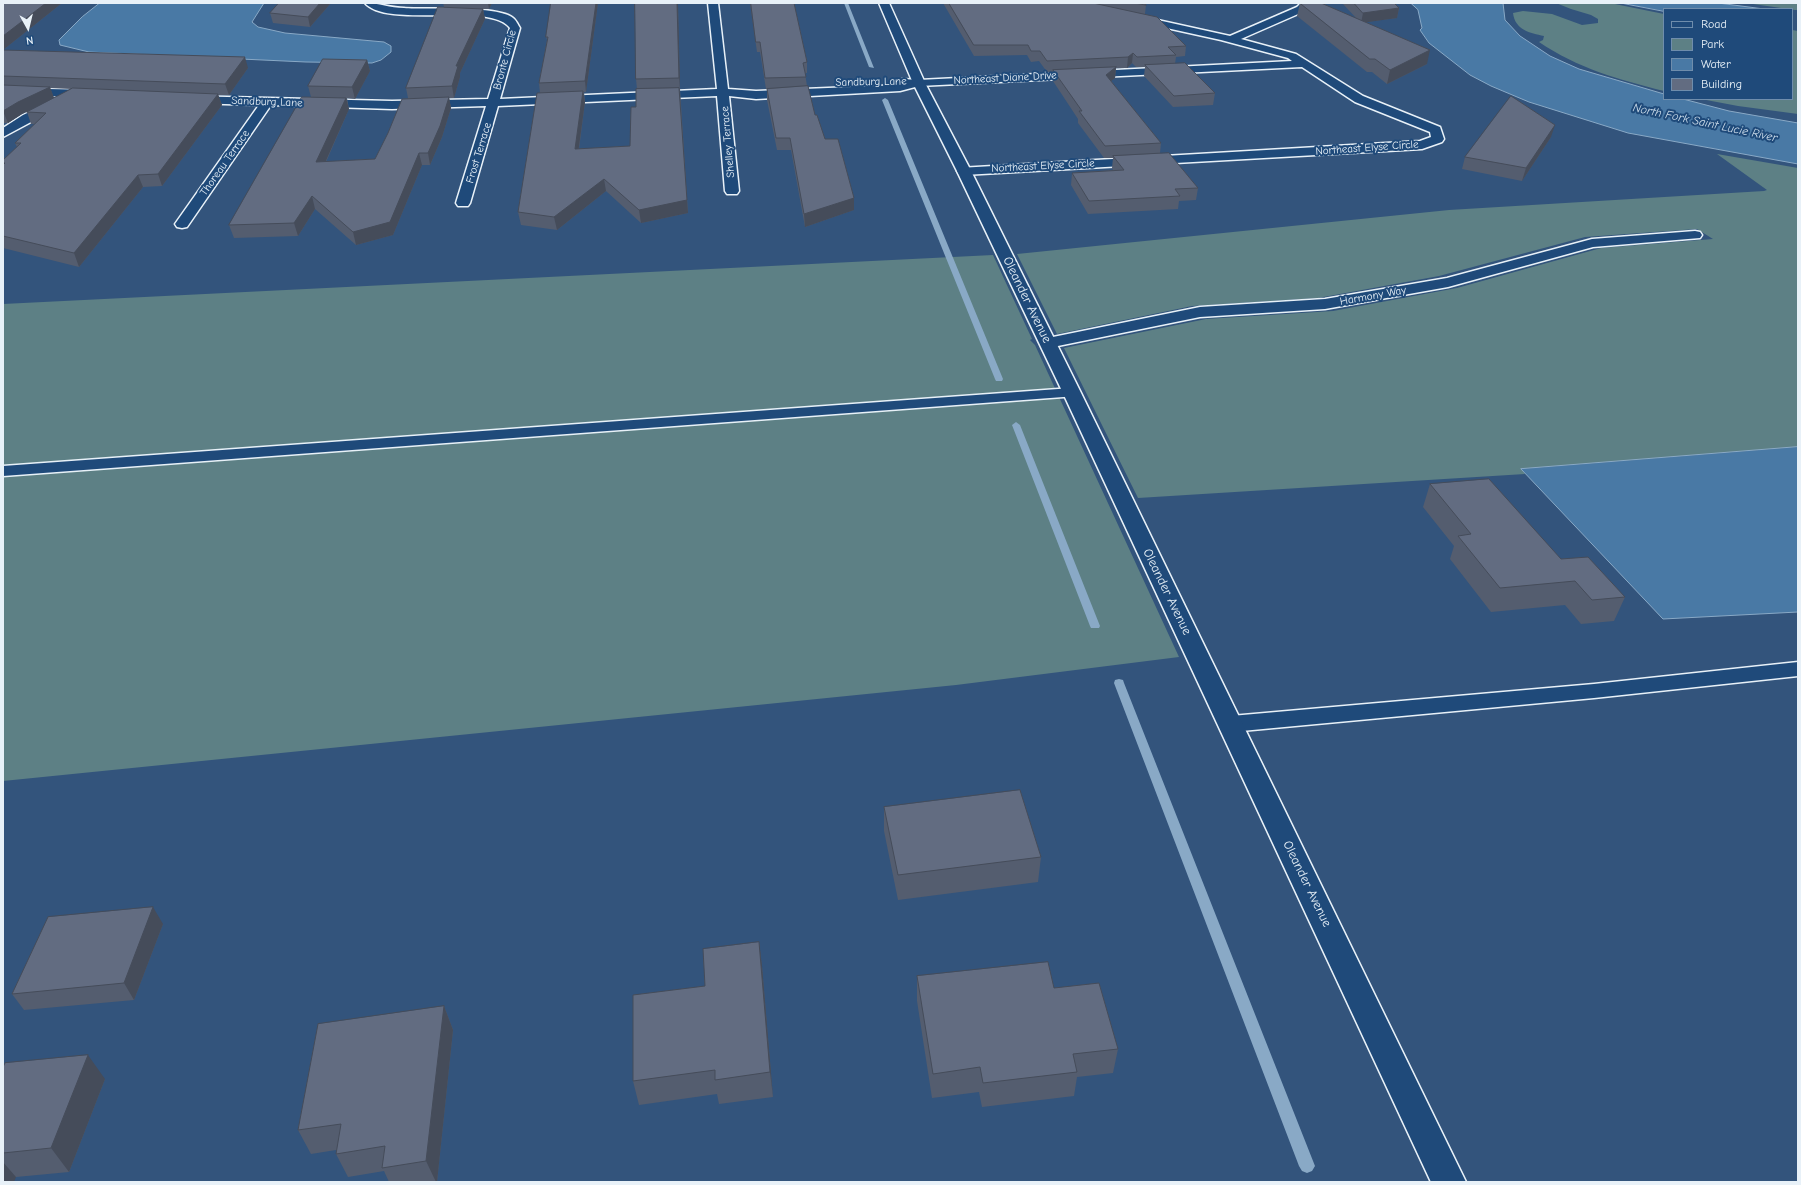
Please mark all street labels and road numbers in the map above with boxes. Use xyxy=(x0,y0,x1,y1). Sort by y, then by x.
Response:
street label: Bronte Circle xyxy=(491,29,519,91)
street label: Northeast Diane Drive xyxy=(953,69,1057,87)
street label: Sandburg Lane xyxy=(835,75,907,89)
street label: Sandburg Lane xyxy=(231,94,303,110)
street label: Shelley Terrace xyxy=(718,106,738,178)
street label: Frost Terrace xyxy=(463,121,495,185)
street label: Thoreau Terrace xyxy=(197,127,253,199)
street label: Northeast Elyse Circle xyxy=(1315,138,1419,158)
street label: Northeast Elyse Circle xyxy=(991,157,1095,175)
street label: Oleander Avenue xyxy=(999,254,1055,346)
street label: Harmony Way xyxy=(1339,284,1407,308)
street label: Oleander Avenue xyxy=(1139,546,1195,638)
street label: Oleander Avenue xyxy=(1279,838,1335,930)

